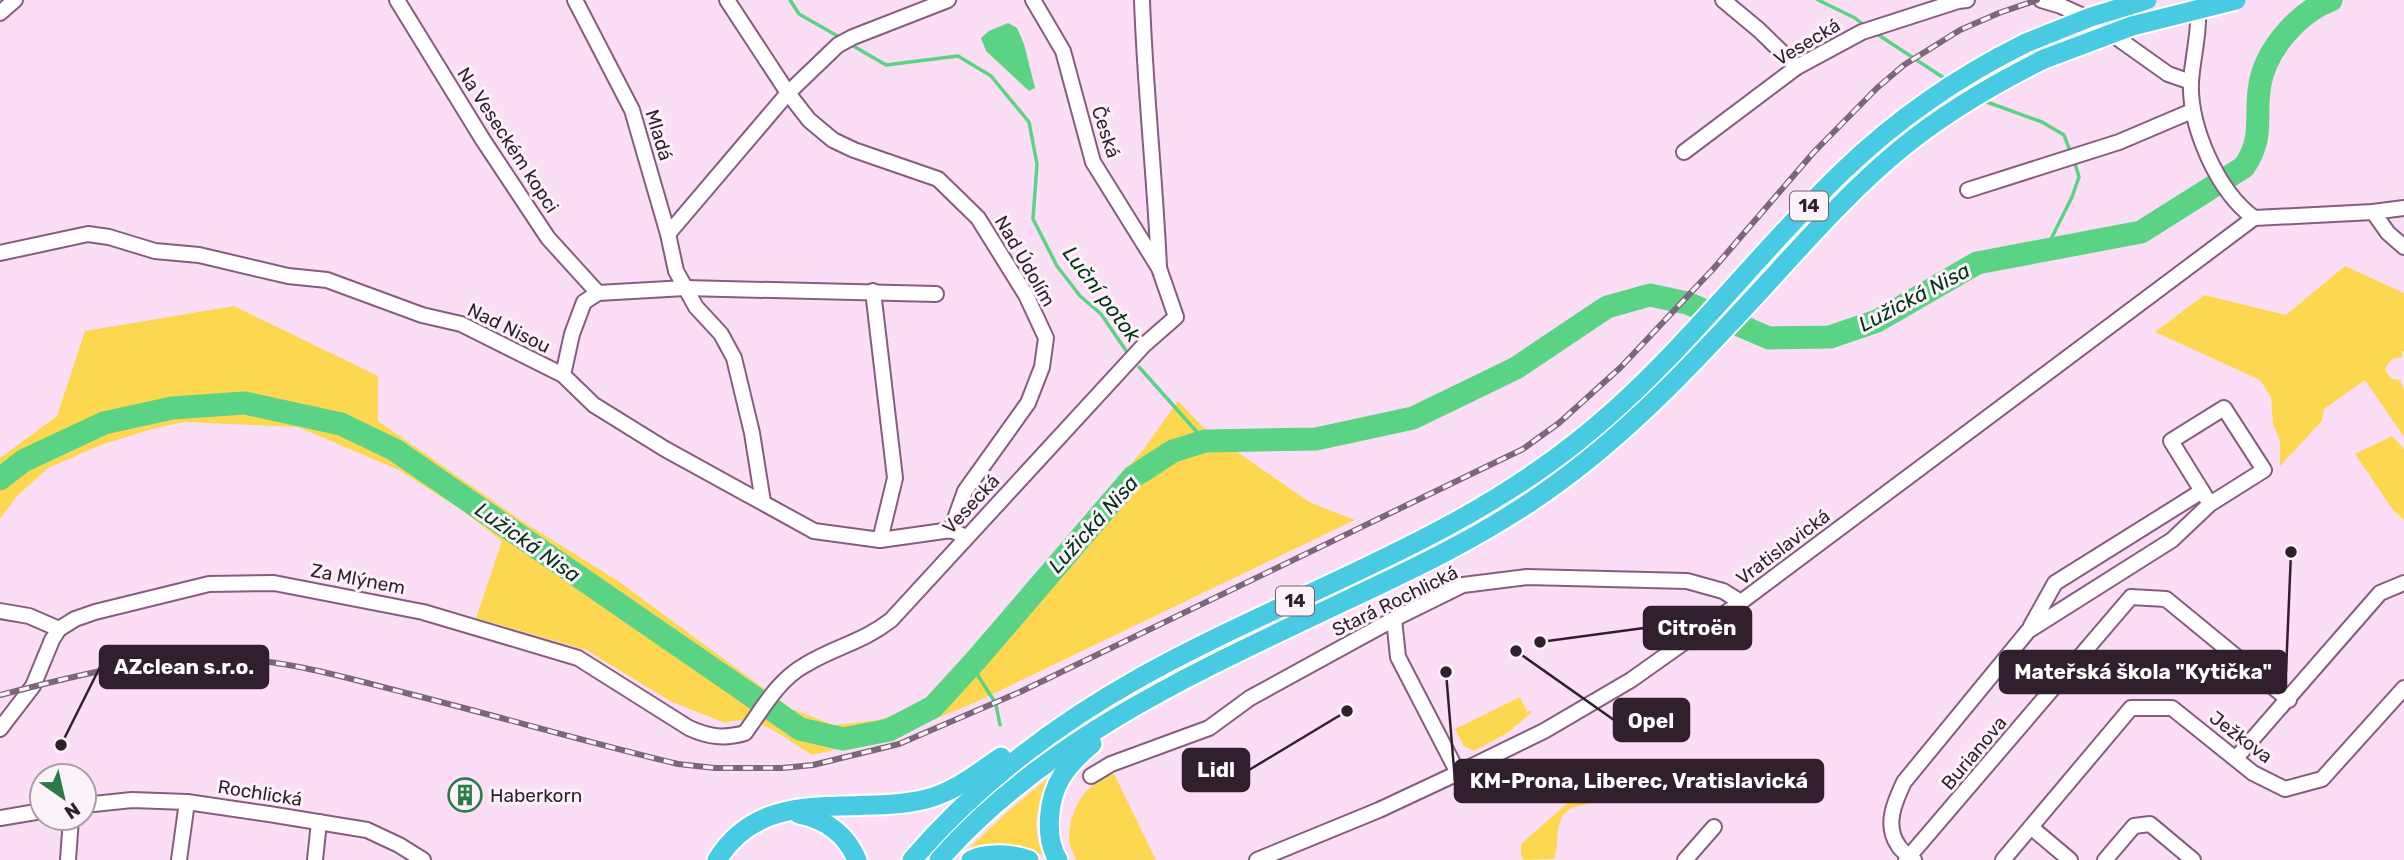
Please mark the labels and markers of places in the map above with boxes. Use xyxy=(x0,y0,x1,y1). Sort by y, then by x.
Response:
callout: Citroën xyxy=(1644,607,1751,649)
callout: AZclean s.r.o. xyxy=(100,646,268,688)
callout: Mateřská škola "Kytička" xyxy=(2000,651,2286,693)
callout: Opel xyxy=(1614,699,1689,741)
callout: Lidl xyxy=(1183,749,1249,791)
callout: KM-Prona, Liberec, Vratislavická xyxy=(1455,760,1823,802)
building icon: Haberkorn xyxy=(446,776,484,814)
place label: Haberkorn xyxy=(490,784,582,807)

